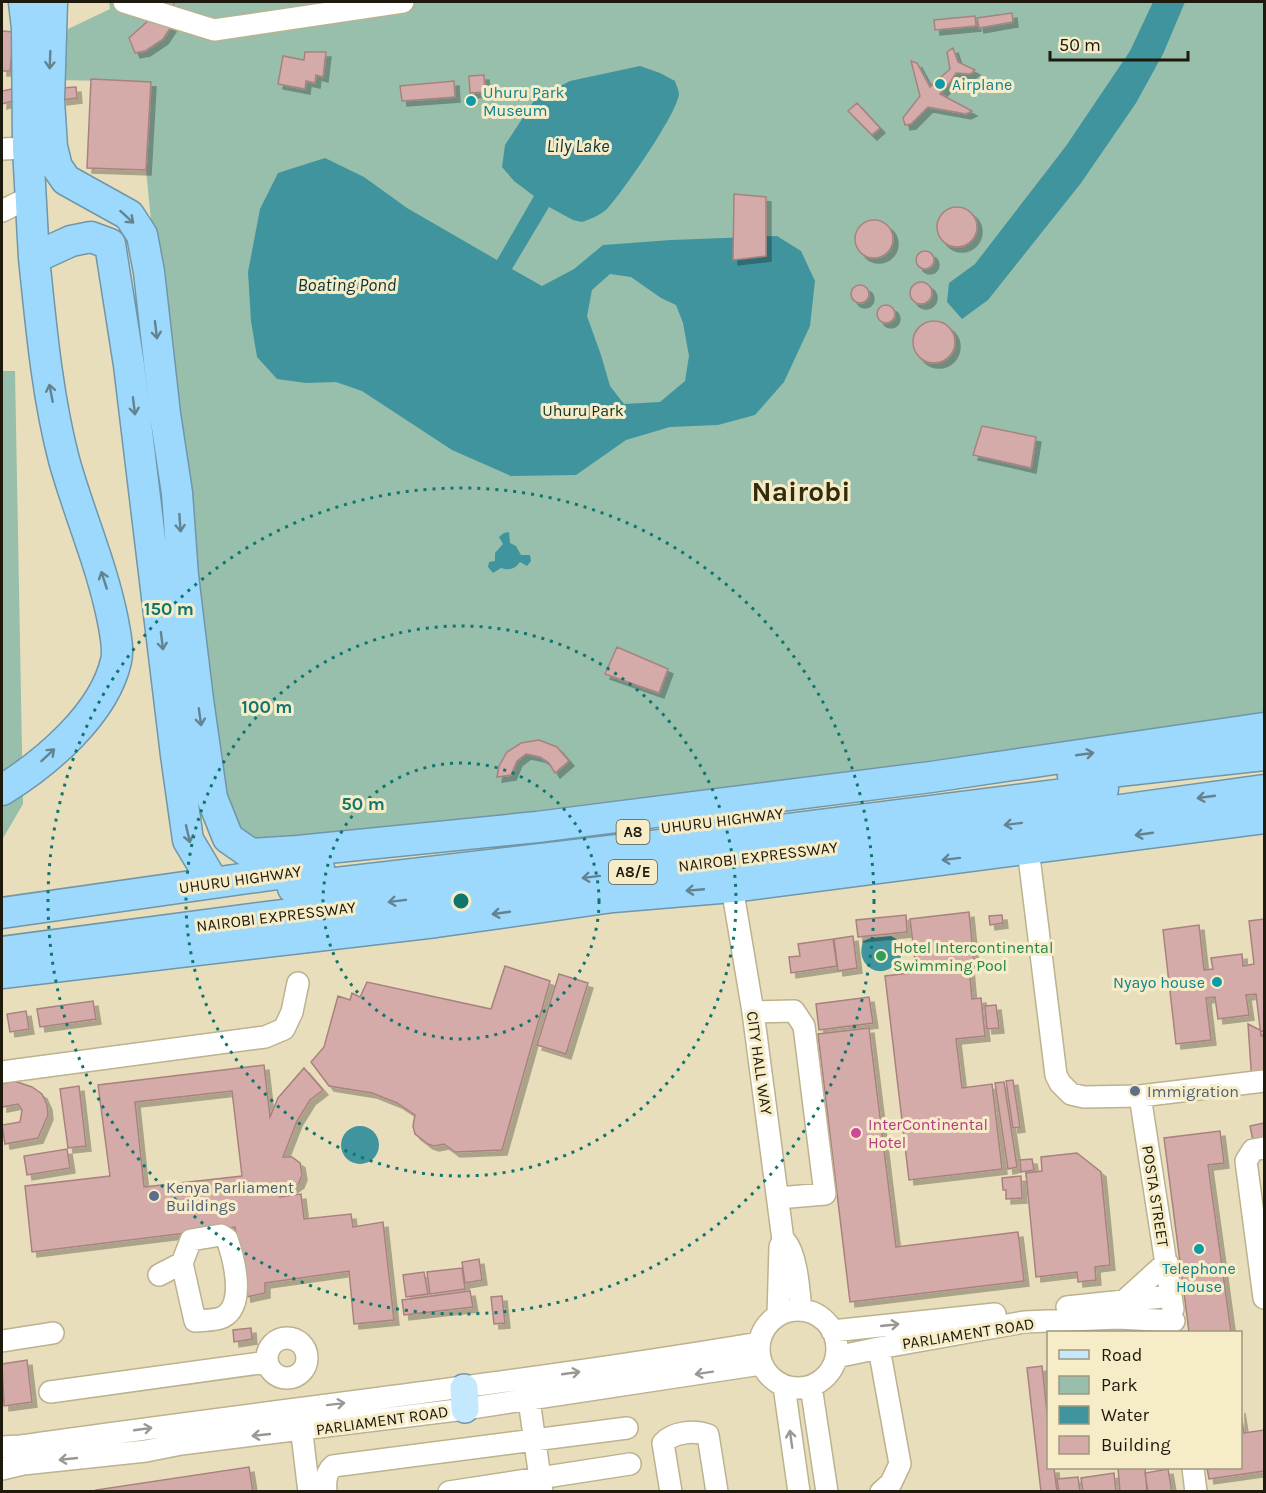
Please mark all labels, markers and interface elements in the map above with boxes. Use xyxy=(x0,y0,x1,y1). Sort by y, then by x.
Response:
scale bar xyxy=(1050,24,1188,62)
text: 50 m xyxy=(1059,34,1101,56)
one-way arrow xyxy=(44,49,55,69)
place label: Airplane xyxy=(952,75,1012,94)
marker: Airplane xyxy=(933,77,947,91)
place label: Uhuru Park Museum xyxy=(483,83,565,120)
marker: Uhuru Park Museum xyxy=(464,94,478,108)
water label: Lily Lake xyxy=(547,135,609,157)
one-way arrow xyxy=(119,210,134,224)
water label: Boating Pond xyxy=(298,274,397,296)
one-way arrow xyxy=(151,319,162,339)
one-way arrow xyxy=(45,384,56,403)
one-way arrow xyxy=(129,395,140,415)
park label: Uhuru Park xyxy=(542,401,624,420)
district label: Nairobi xyxy=(752,475,850,508)
one-way arrow xyxy=(174,513,185,533)
one-way arrow xyxy=(98,571,109,590)
text: 150 m xyxy=(144,598,194,620)
one-way arrow xyxy=(157,630,168,650)
text: 100 m xyxy=(242,696,292,718)
one-way arrow xyxy=(195,707,206,726)
one-way arrow xyxy=(40,748,55,762)
one-way arrow xyxy=(1075,749,1095,760)
one-way arrow xyxy=(1197,791,1217,802)
text: 50 m xyxy=(341,793,385,815)
street label: UHURU HIGHWAY xyxy=(660,804,785,837)
one-way arrow xyxy=(1004,819,1024,830)
road number: A8 xyxy=(616,820,650,844)
one-way arrow xyxy=(183,824,195,843)
one-way arrow xyxy=(1135,829,1154,840)
street label: NAIROBI EXPRESSWAY xyxy=(677,837,839,876)
one-way arrow xyxy=(941,854,961,865)
road number: A8/E xyxy=(609,860,657,884)
street label: UHURU HIGHWAY xyxy=(178,861,303,897)
one-way arrow xyxy=(581,872,601,883)
one-way arrow xyxy=(685,885,705,896)
centre of rings xyxy=(451,891,471,911)
one-way arrow xyxy=(388,896,408,907)
street label: NAIROBI EXPRESSWAY xyxy=(195,897,357,936)
one-way arrow xyxy=(492,907,511,918)
place label: Hotel Intercontinental Swimming Pool xyxy=(893,938,1053,975)
marker: Hotel Intercontinental Swimming Pool xyxy=(874,949,888,963)
place label: Nyayo house xyxy=(1113,973,1205,992)
marker: Nyayo house xyxy=(1210,975,1224,989)
street label: CITY HALL WAY xyxy=(743,1010,776,1117)
place label: Immigration xyxy=(1147,1082,1239,1101)
marker: Immigration xyxy=(1128,1084,1142,1098)
place label: InterContinental Hotel xyxy=(868,1115,988,1152)
marker: InterContinental Hotel xyxy=(849,1126,863,1140)
street label: POSTA STREET xyxy=(1138,1144,1173,1248)
place label: Kenya Parliament Buildings xyxy=(166,1178,294,1215)
marker: Kenya Parliament Buildings xyxy=(147,1189,161,1203)
marker: Telephone House xyxy=(1192,1242,1206,1256)
place label: Telephone House xyxy=(1162,1259,1236,1296)
street label: PARLIAMENT ROAD xyxy=(901,1314,1036,1353)
one-way arrow xyxy=(880,1319,899,1330)
legend xyxy=(1047,1331,1242,1469)
text: Road xyxy=(1101,1344,1142,1366)
one-way arrow xyxy=(561,1367,580,1378)
one-way arrow xyxy=(694,1368,714,1379)
text: Park xyxy=(1101,1374,1138,1396)
one-way arrow xyxy=(326,1398,345,1409)
street label: PARLIAMENT ROAD xyxy=(315,1402,450,1439)
text: Water xyxy=(1101,1404,1149,1426)
one-way arrow xyxy=(132,1423,152,1434)
one-way arrow xyxy=(786,1429,797,1449)
one-way arrow xyxy=(252,1430,271,1441)
text: Building xyxy=(1101,1434,1171,1456)
one-way arrow xyxy=(58,1454,78,1465)

